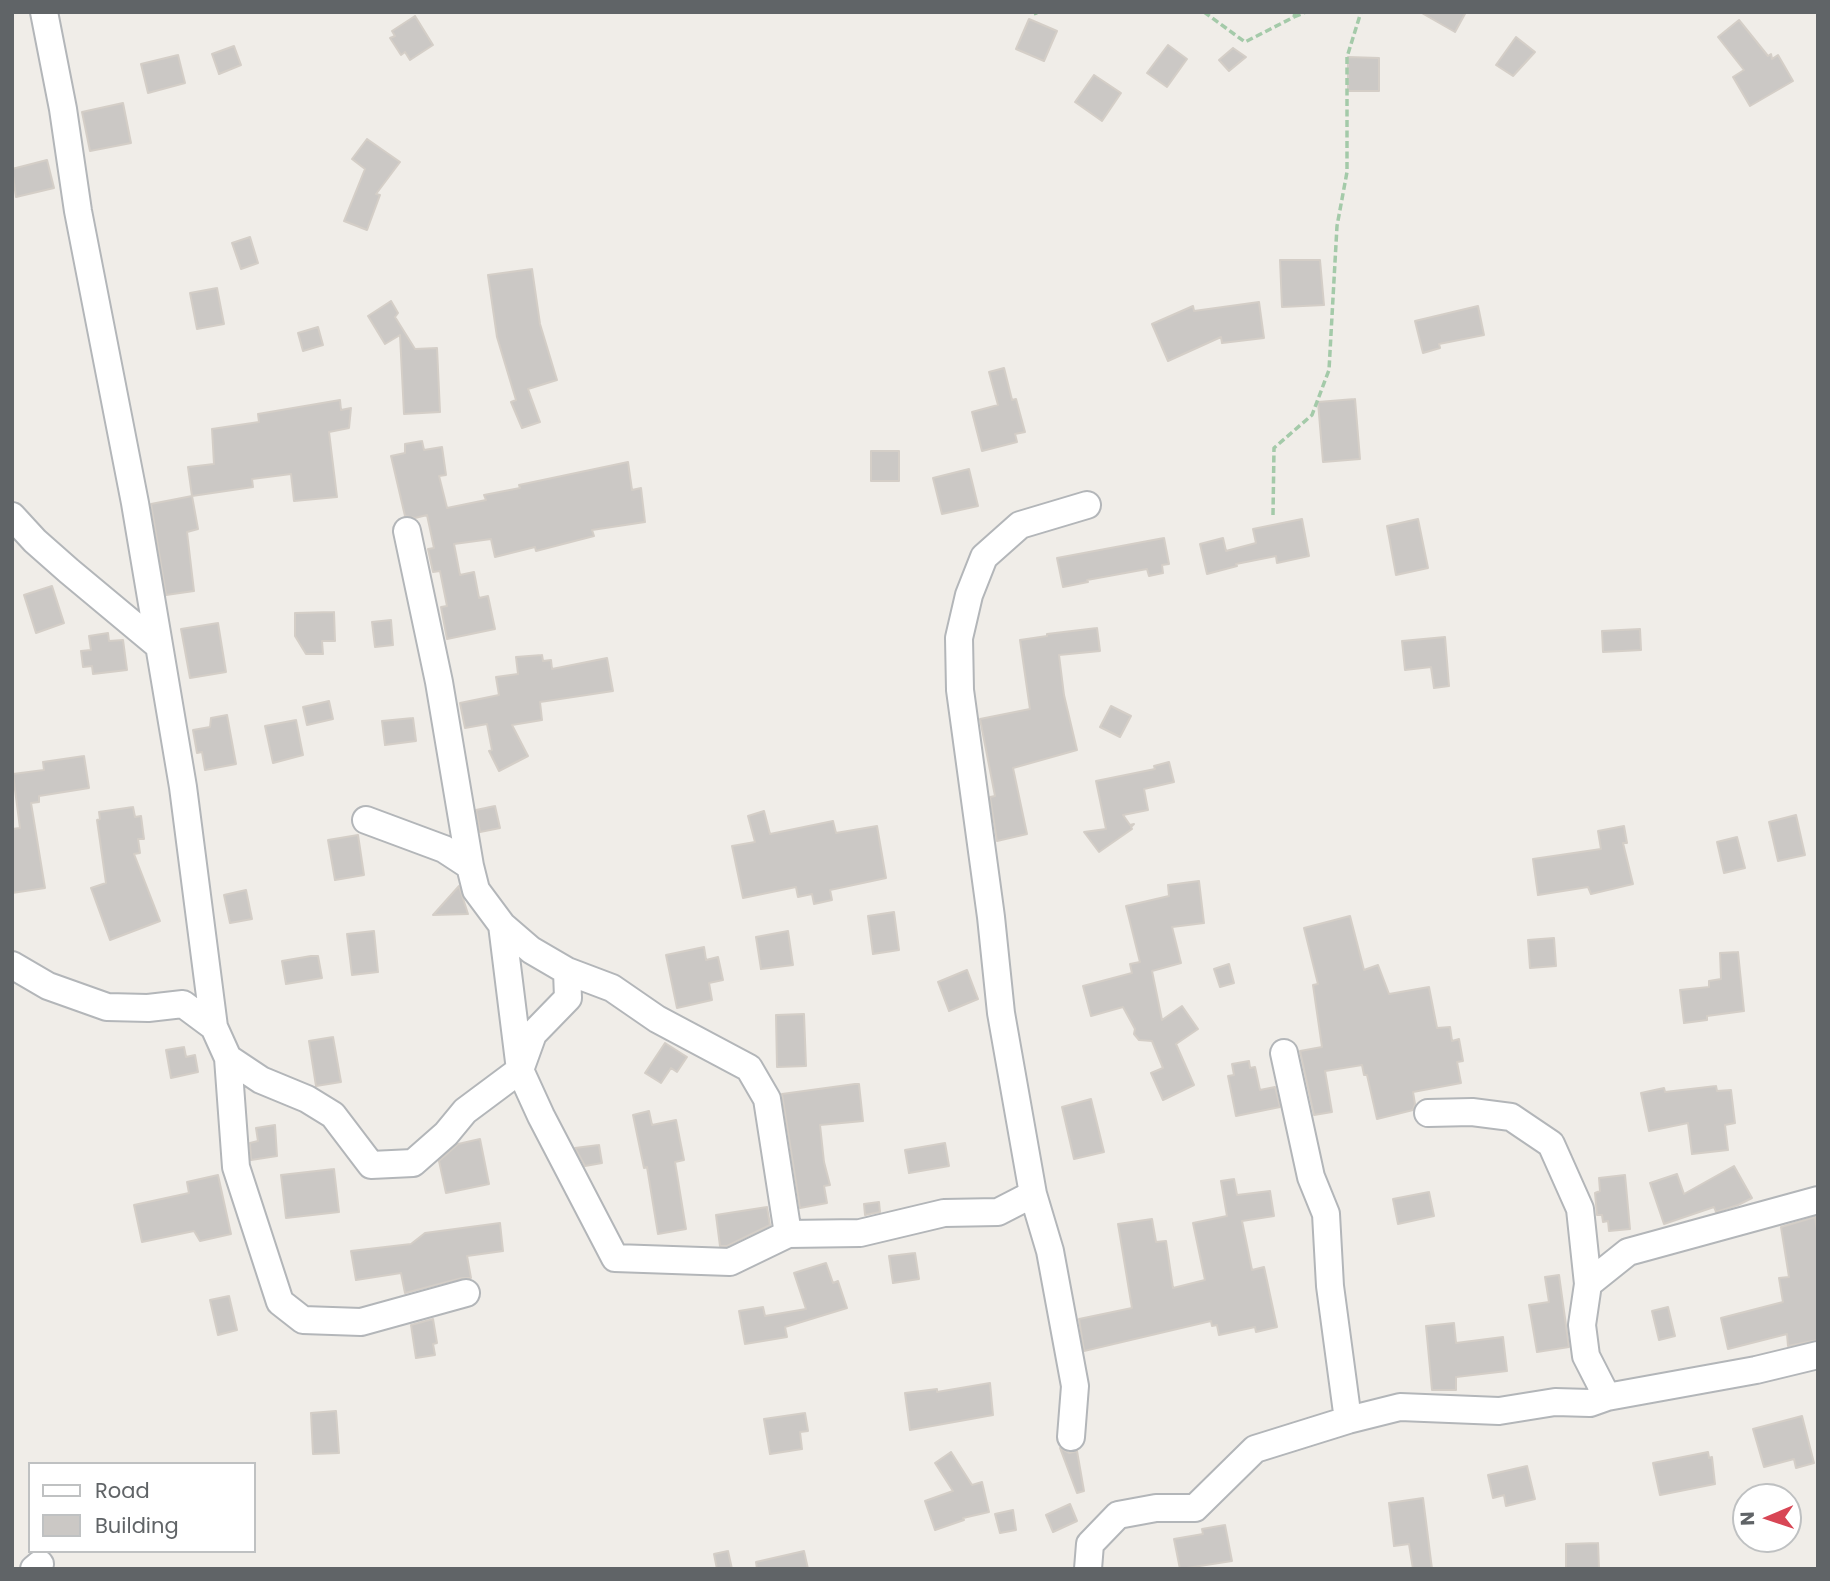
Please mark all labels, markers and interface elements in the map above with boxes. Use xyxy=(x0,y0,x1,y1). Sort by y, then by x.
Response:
legend xyxy=(28,1462,256,1553)
text: Road xyxy=(95,1476,150,1505)
north arrow xyxy=(1732,1483,1802,1553)
text: Building xyxy=(95,1511,179,1540)
text: N xyxy=(1734,1511,1761,1526)

